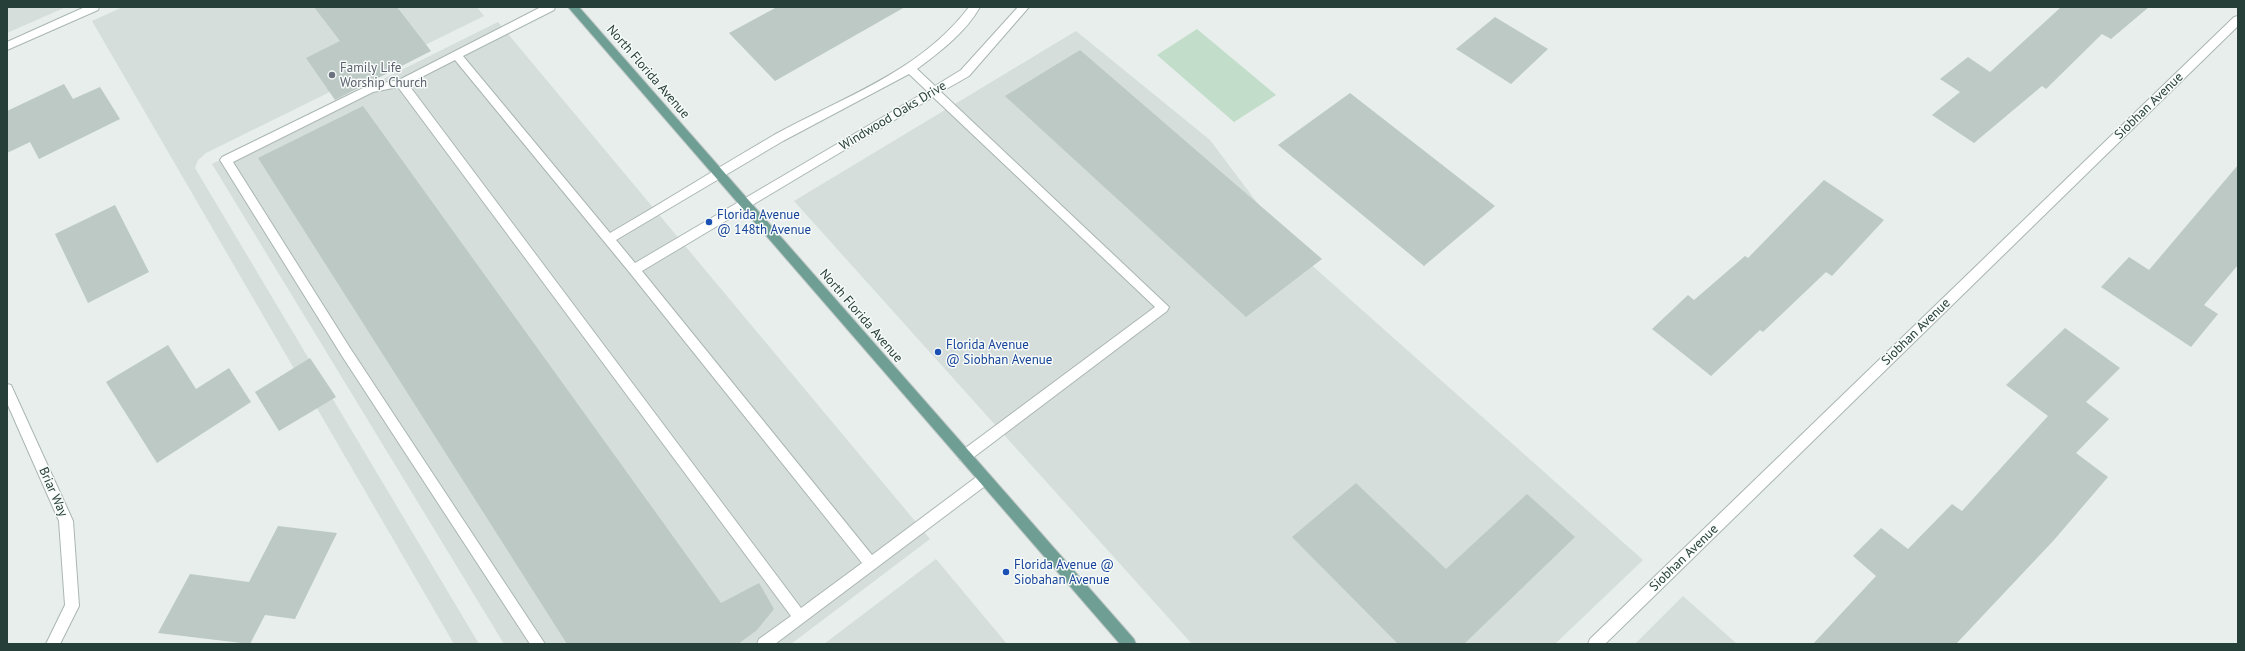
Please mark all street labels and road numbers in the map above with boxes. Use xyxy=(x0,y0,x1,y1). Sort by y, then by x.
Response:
street label: North Florida Avenue xyxy=(603,22,693,122)
street label: Siobhan Avenue xyxy=(2112,69,2186,143)
street label: Windwood Oaks Drive xyxy=(837,78,949,154)
street label: North Florida Avenue xyxy=(816,266,906,366)
street label: Siobhan Avenue xyxy=(1879,295,1953,369)
street label: Briar Way xyxy=(35,465,71,519)
street label: Siobhan Avenue xyxy=(1647,521,1721,595)

